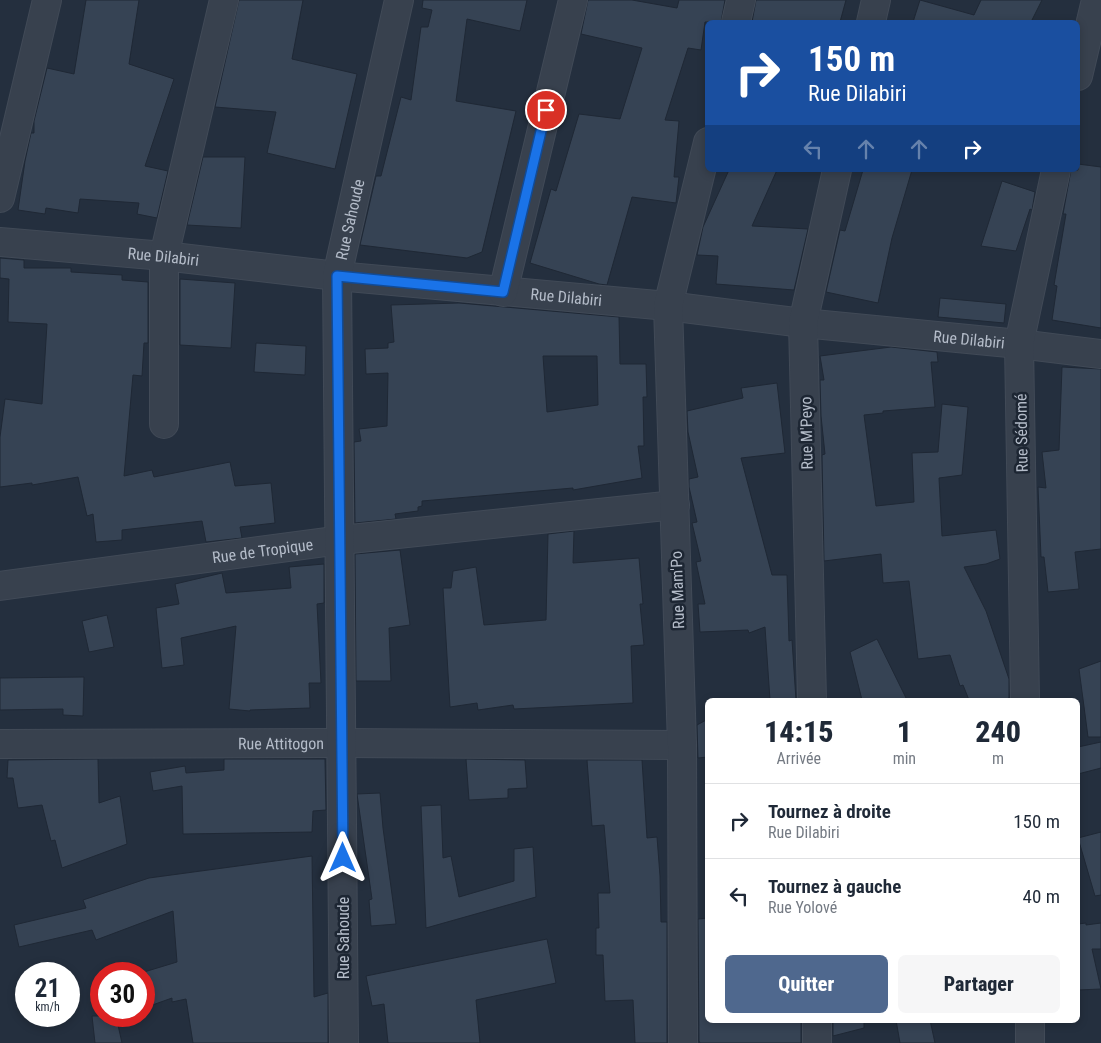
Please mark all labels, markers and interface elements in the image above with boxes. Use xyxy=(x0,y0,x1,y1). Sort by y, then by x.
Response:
text: 150 m xyxy=(808,39,895,80)
icon: right xyxy=(725,40,790,105)
text: Rue Dilabiri xyxy=(808,81,907,106)
pin xyxy=(525,89,567,131)
icon: arrive xyxy=(532,96,560,124)
icon: left xyxy=(799,135,827,163)
icon: ahead xyxy=(852,135,880,163)
icon: ahead xyxy=(905,135,933,163)
icon: right xyxy=(958,135,986,163)
street label: Rue Sahoude xyxy=(332,177,368,262)
street label: Rue Dilabiri xyxy=(127,244,200,270)
street label: Rue Dilabiri xyxy=(530,285,603,310)
street label: Rue Dilabiri xyxy=(932,327,1006,353)
street label: Rue Sédomé xyxy=(1011,393,1032,473)
street label: Rue M'Peyo xyxy=(796,396,817,470)
street label: Rue de Tropique xyxy=(211,535,314,567)
street label: Rue Mam'Po xyxy=(667,551,688,629)
text: 14:15 xyxy=(764,714,834,749)
text: 1 xyxy=(897,714,912,749)
text: 240 xyxy=(975,714,1021,749)
street label: Rue Attitogon xyxy=(238,734,324,753)
text: Arrivée xyxy=(777,749,821,768)
text: min xyxy=(893,749,916,768)
text: m xyxy=(992,749,1004,768)
text: Tournez à droite xyxy=(768,800,891,823)
icon: right xyxy=(725,807,753,835)
text: 150 m xyxy=(1013,810,1060,833)
text: Rue Dilabiri xyxy=(768,823,840,842)
position arrow xyxy=(316,831,368,883)
text: Tournez à gauche xyxy=(768,875,901,898)
icon: left xyxy=(725,882,753,910)
text: 40 m xyxy=(1023,885,1060,908)
street label: Rue Sahoude xyxy=(334,897,353,979)
text: Rue Yolové xyxy=(768,898,837,917)
button: Quitter xyxy=(725,955,888,1013)
button: Partager xyxy=(898,955,1060,1013)
speed limit sign: 30 xyxy=(90,962,155,1027)
text: 21 xyxy=(35,974,60,1003)
text: km/h xyxy=(35,1000,60,1014)

